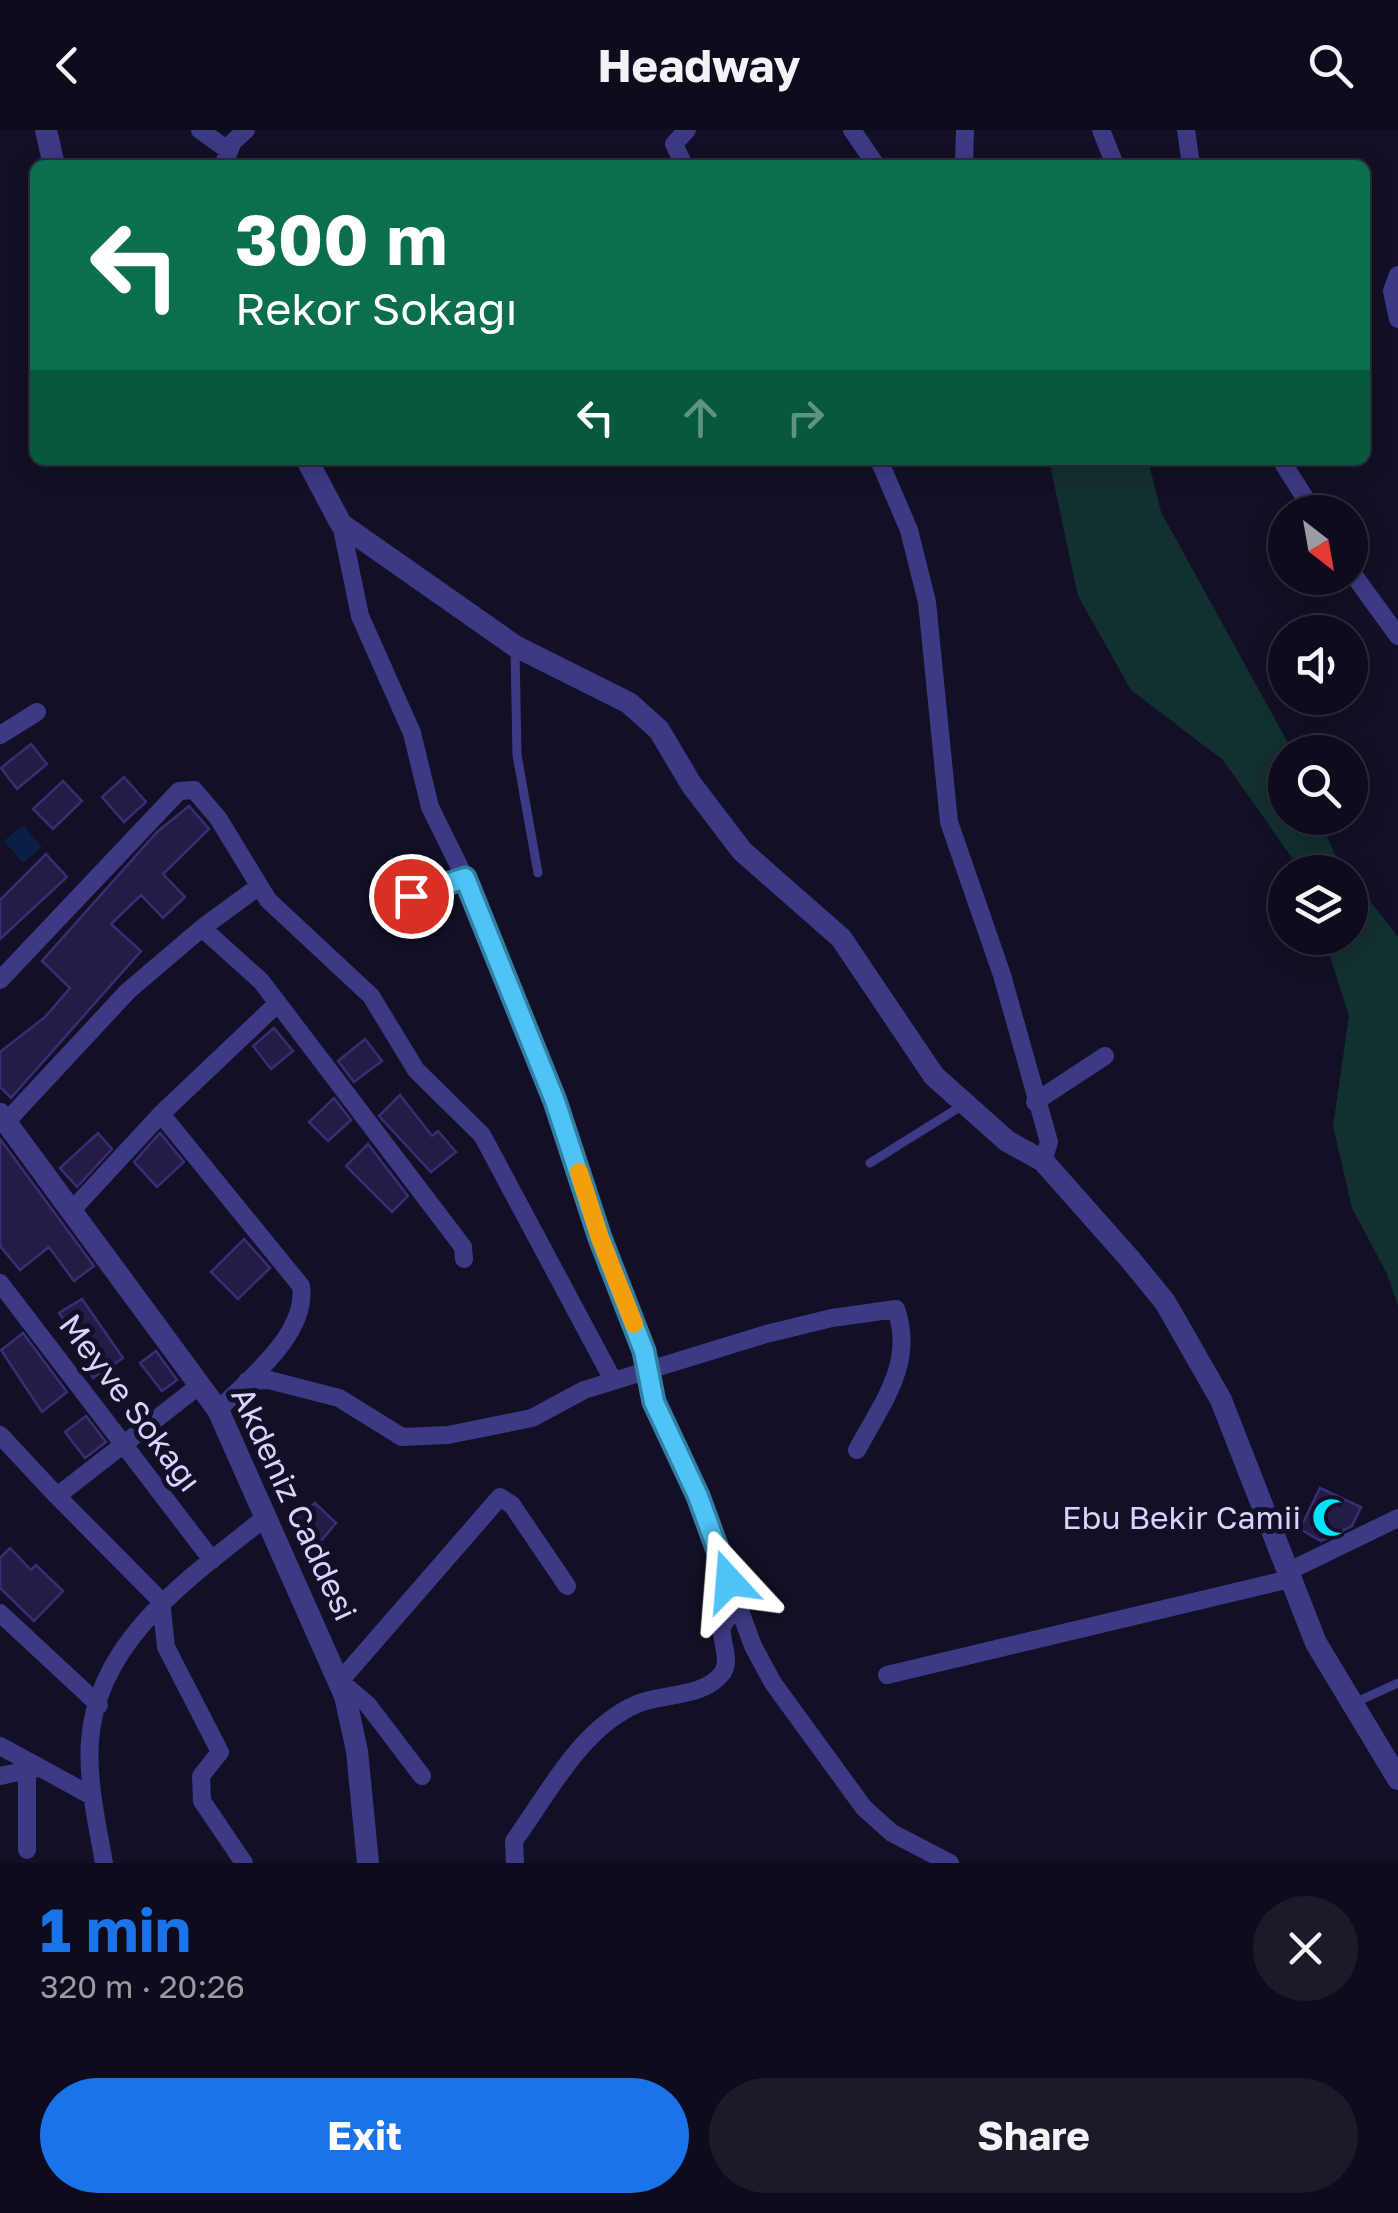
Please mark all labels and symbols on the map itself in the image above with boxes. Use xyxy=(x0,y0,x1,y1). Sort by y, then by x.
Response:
north arrow xyxy=(1268,495,1368,595)
pin xyxy=(369,854,454,939)
street label: Meyve Sokağı xyxy=(52,1306,210,1498)
street label: Akdeniz Caddesi xyxy=(224,1381,366,1626)
mosque icon: Ebu Bekir Camii xyxy=(1310,1497,1352,1539)
place label: Ebu Bekir Camii xyxy=(1062,1498,1301,1536)
position arrow xyxy=(677,1529,781,1633)

